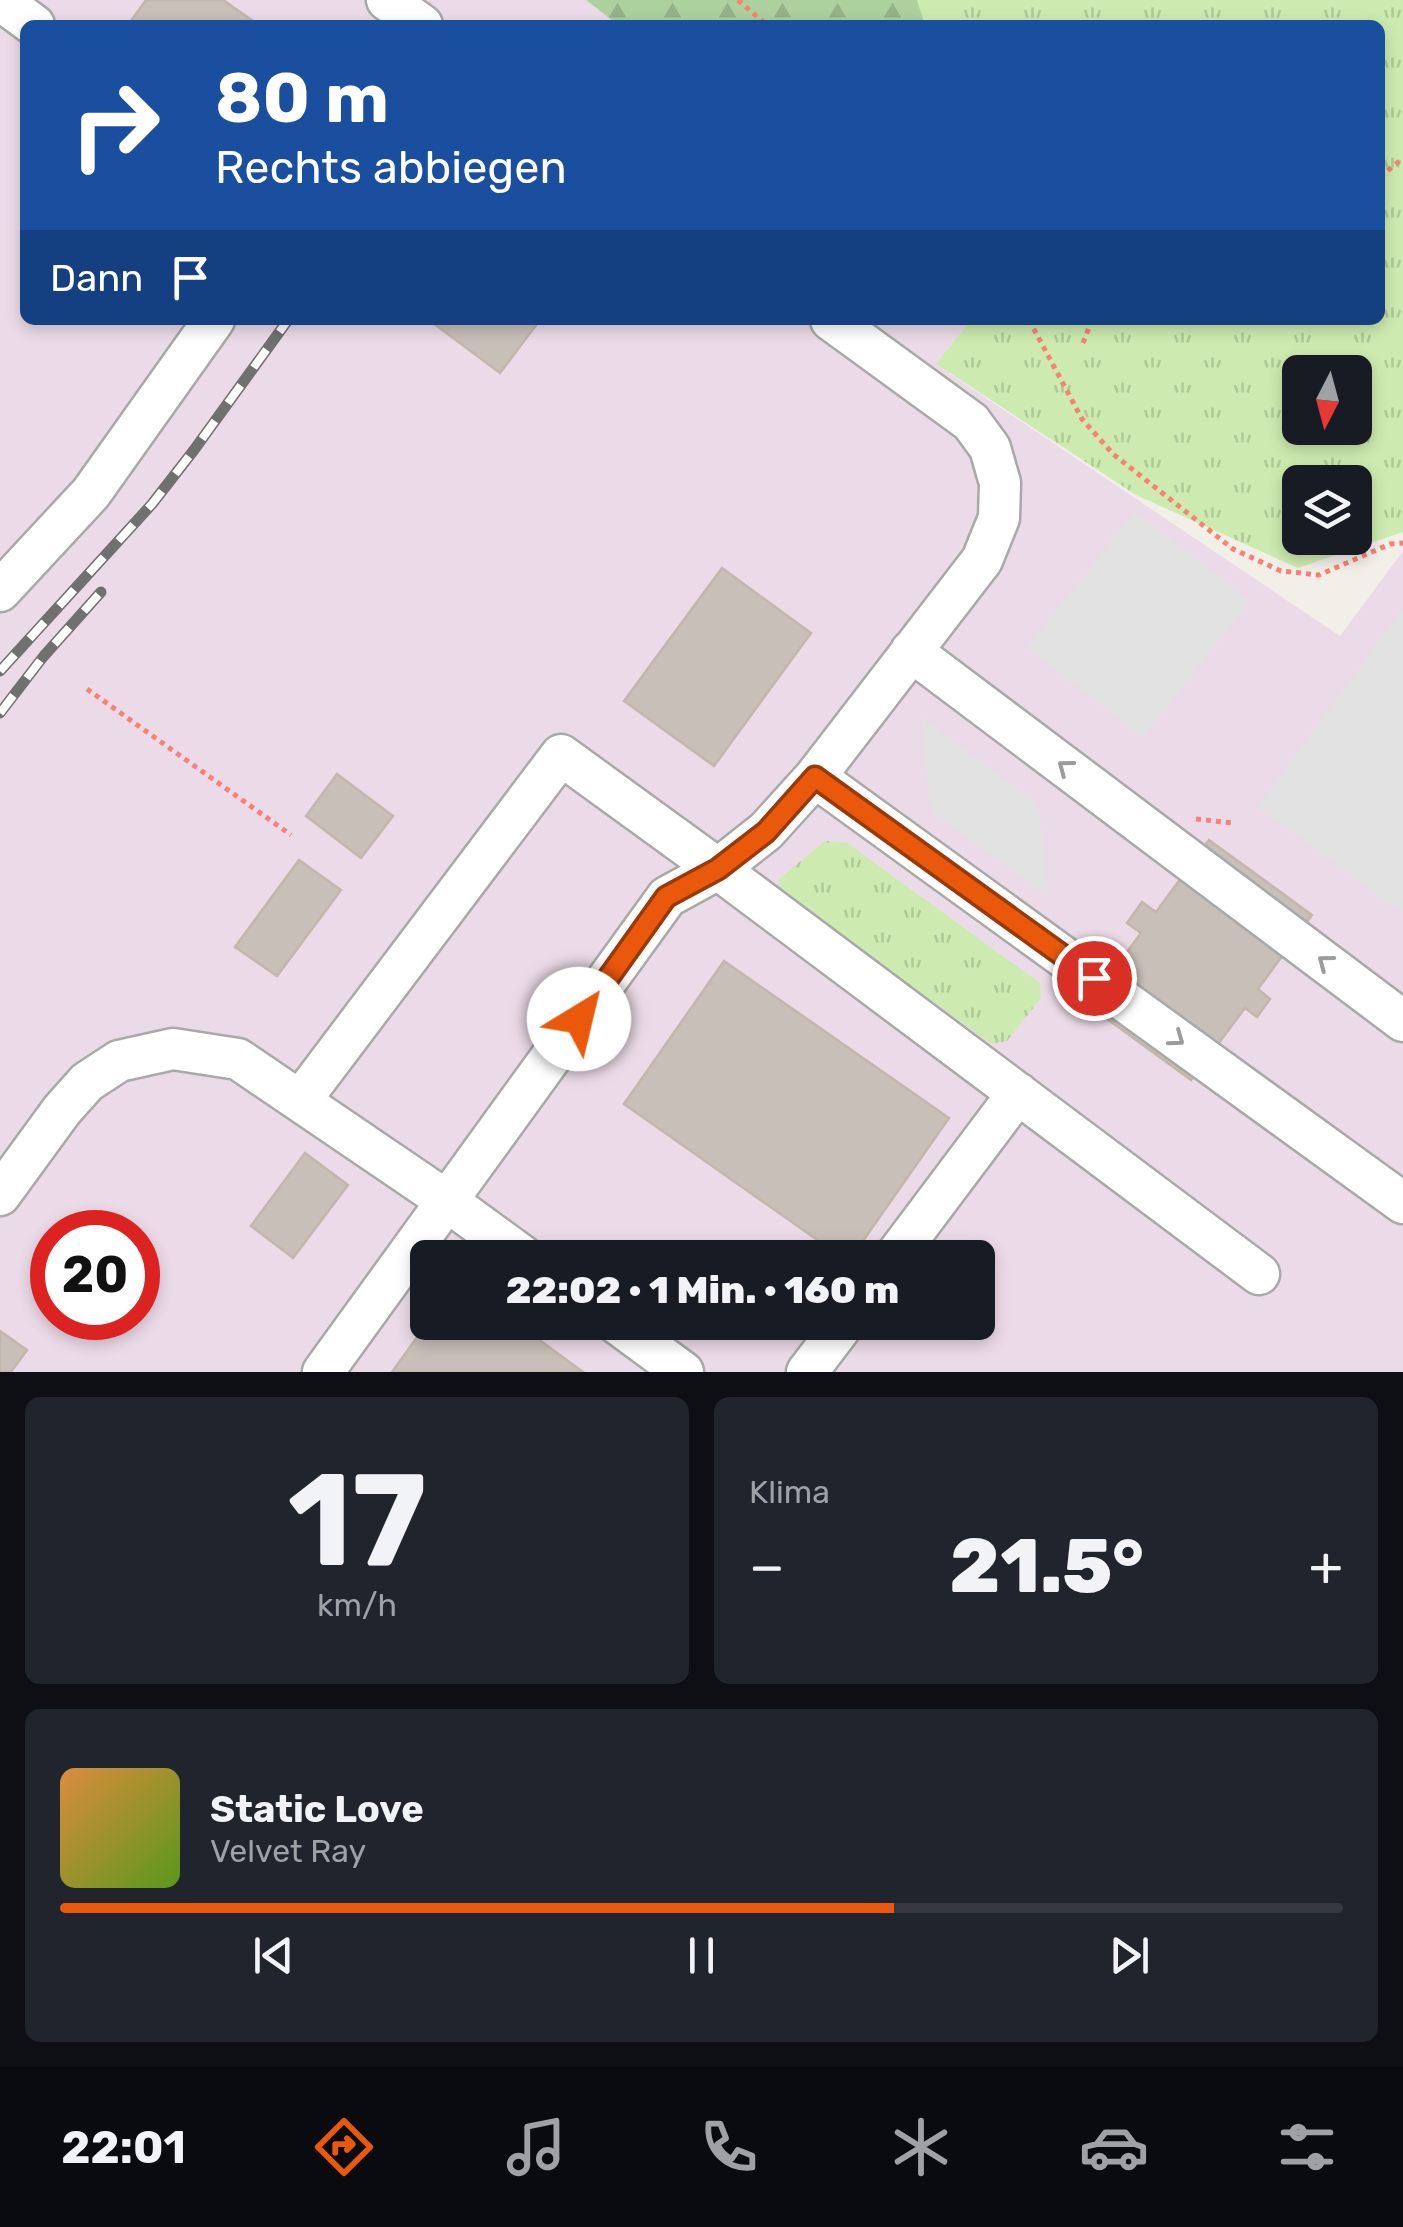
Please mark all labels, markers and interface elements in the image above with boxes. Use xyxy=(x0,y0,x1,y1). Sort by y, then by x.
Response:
text: 80 m xyxy=(215,57,389,140)
icon: right xyxy=(50,60,180,190)
text: Rechts abbiegen xyxy=(215,141,567,194)
icon: arrive xyxy=(163,250,218,305)
text: Dann xyxy=(50,255,143,301)
north arrow xyxy=(1282,355,1372,445)
map controls xyxy=(1282,355,1372,555)
button: layers xyxy=(1282,465,1372,555)
one-way arrow xyxy=(1058,761,1076,778)
pin xyxy=(1052,936,1137,1021)
icon: arrive xyxy=(1067,951,1122,1006)
one-way arrow xyxy=(1318,956,1336,973)
position arrow xyxy=(527,967,631,1071)
one-way arrow xyxy=(1166,1027,1184,1045)
speed limit sign: 20 xyxy=(30,1210,160,1340)
text: 22:02 · 1 Min. · 160 m xyxy=(506,1267,899,1313)
text: 17 xyxy=(287,1443,427,1598)
text: Klima xyxy=(749,1473,830,1511)
text: 21.5° xyxy=(950,1522,1144,1611)
text: − xyxy=(749,1534,785,1599)
text: + xyxy=(1309,1534,1343,1599)
text: km/h xyxy=(317,1586,397,1624)
text: Static Love xyxy=(210,1786,424,1832)
text: Velvet Ray xyxy=(210,1832,366,1870)
icon: previous xyxy=(246,1928,301,1983)
icon: pause xyxy=(674,1928,729,1983)
icon: next xyxy=(1102,1928,1157,1983)
icon: directions xyxy=(309,2112,379,2182)
icon: music xyxy=(501,2112,571,2182)
icon: phone xyxy=(694,2112,764,2182)
icon: climate xyxy=(886,2112,956,2182)
icon: car xyxy=(1079,2112,1149,2182)
icon: filters xyxy=(1272,2112,1342,2182)
text: 22:01 xyxy=(61,2121,186,2174)

